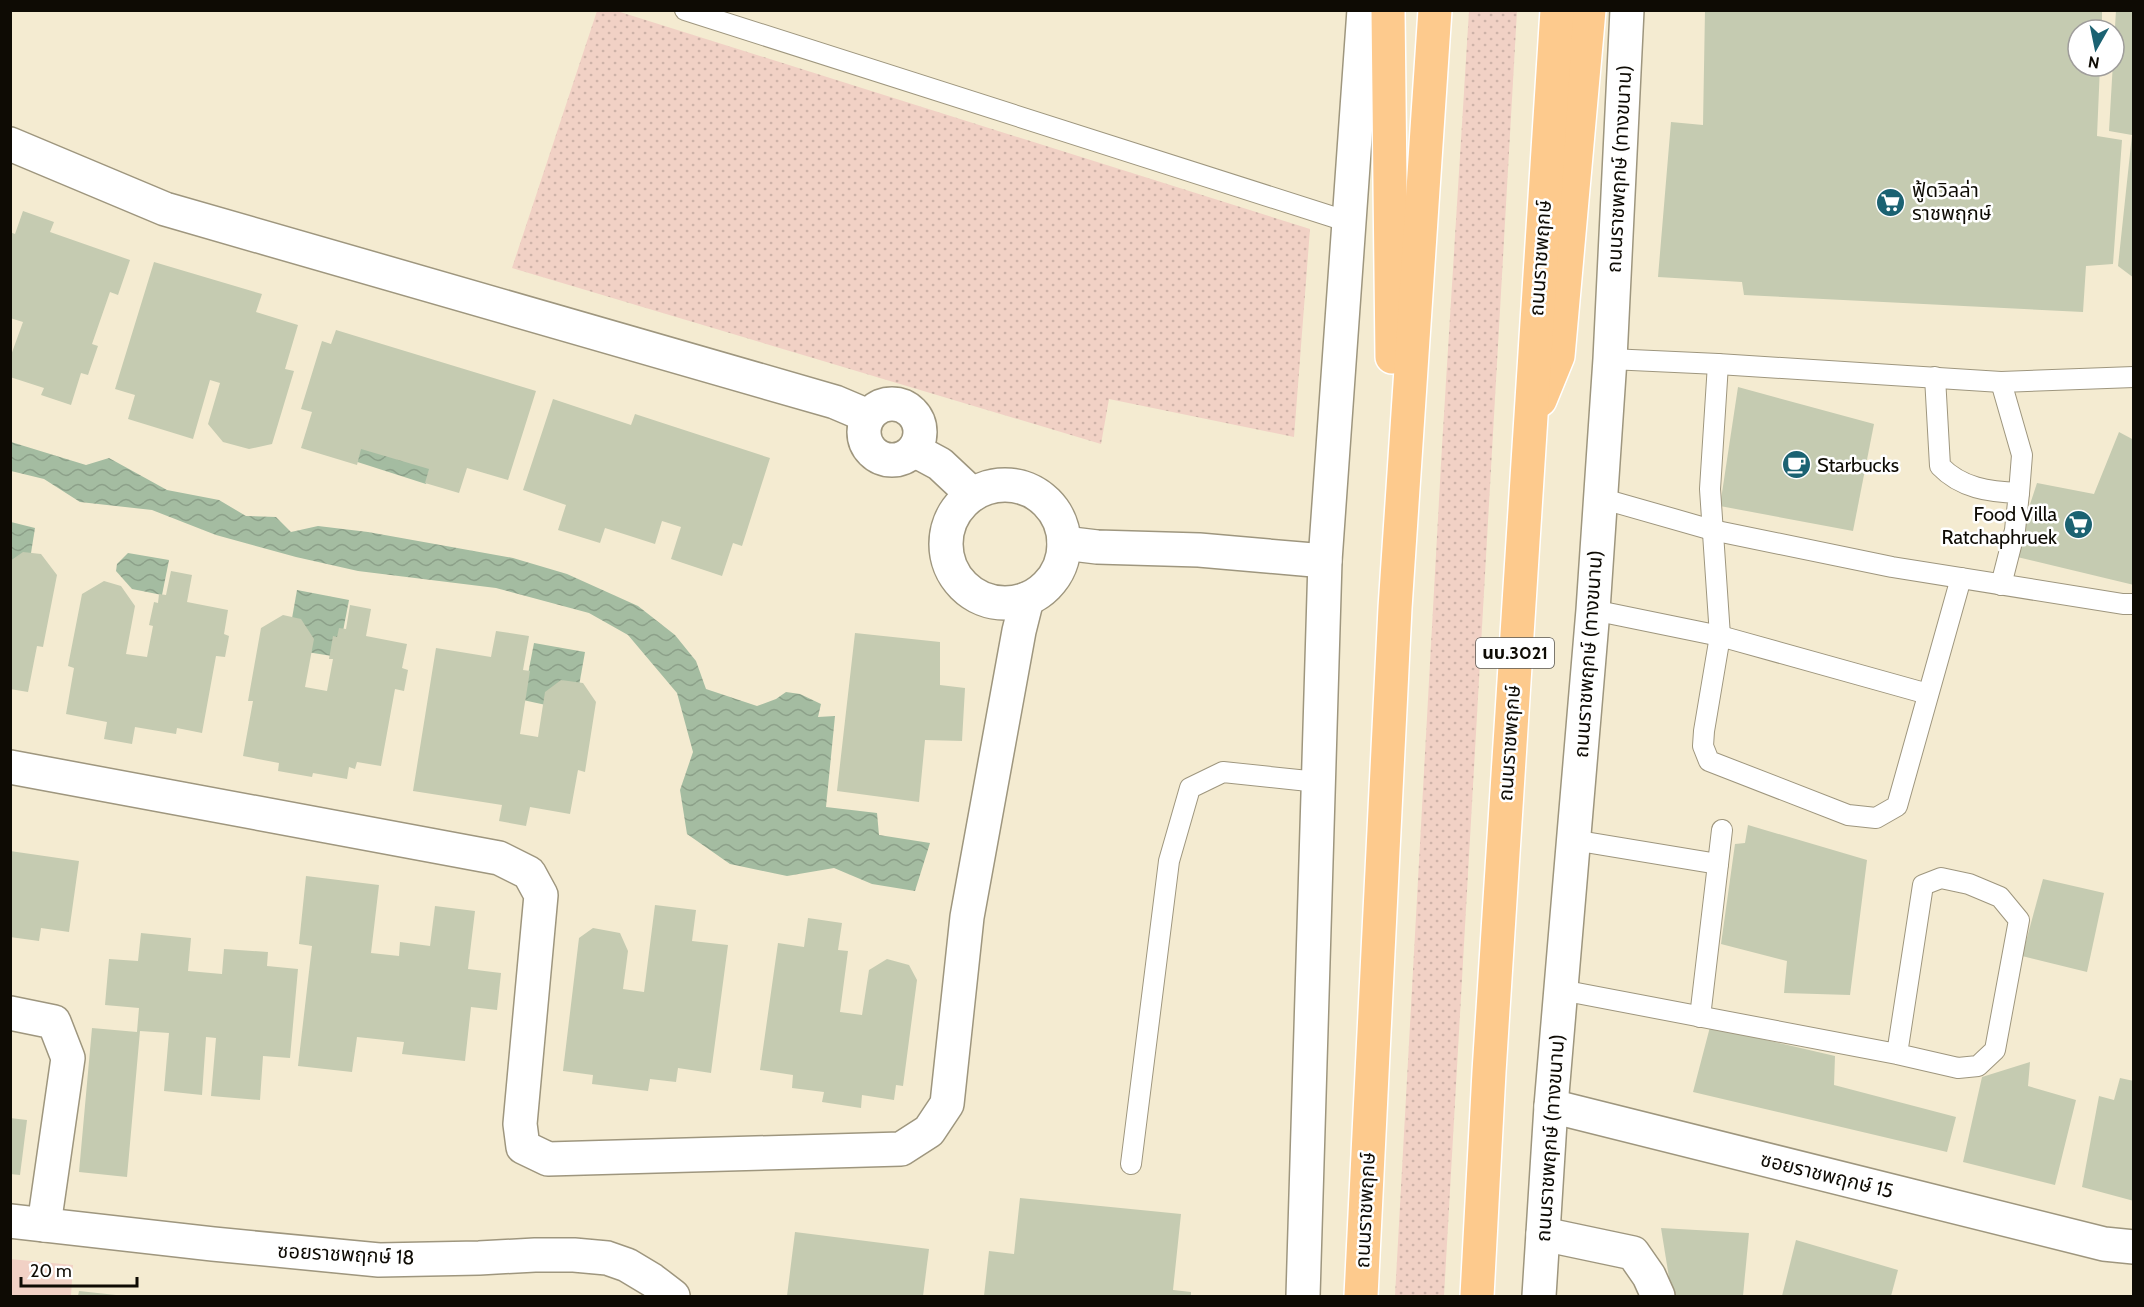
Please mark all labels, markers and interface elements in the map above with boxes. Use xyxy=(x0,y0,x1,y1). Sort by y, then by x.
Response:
north arrow xyxy=(2066,18,2126,78)
text: N xyxy=(2087,52,2101,73)
street label: ถนนราชพฤกษ์ (ทางขนาน) xyxy=(1602,65,1636,273)
place label: ฟู้ดวิลล่า ราชพฤกษ์ xyxy=(1912,178,1992,225)
supermarket icon: ฟู้ดวิลล่า ราชพฤกษ์ xyxy=(1875,186,1907,218)
street label: ถนนราชพฤกษ์ xyxy=(1524,199,1556,317)
cafe icon: Starbucks xyxy=(1780,449,1812,481)
place label: Starbucks xyxy=(1817,453,1899,477)
place label: Food Villa Ratchaphruek xyxy=(1941,502,2057,549)
supermarket icon: Food Villa Ratchaphruek xyxy=(2062,509,2094,541)
street label: ถนนราชพฤกษ์ (ทางขนาน) xyxy=(1569,550,1607,758)
road number: นบ.3021 xyxy=(1476,638,1554,668)
street label: ถนนราชพฤกษ์ xyxy=(1493,684,1525,802)
street label: ถนนราชพฤกษ์ (ทางขนาน) xyxy=(1531,1034,1569,1242)
street label: ซอยราชพฤกษ์ 15 xyxy=(1758,1147,1896,1203)
street label: ถนนราชพฤกษ์ xyxy=(1350,1151,1380,1269)
street label: ซอยราชพฤกษ์ 18 xyxy=(277,1238,415,1270)
scale bar xyxy=(21,1250,136,1288)
text: 20 m xyxy=(30,1260,72,1282)

